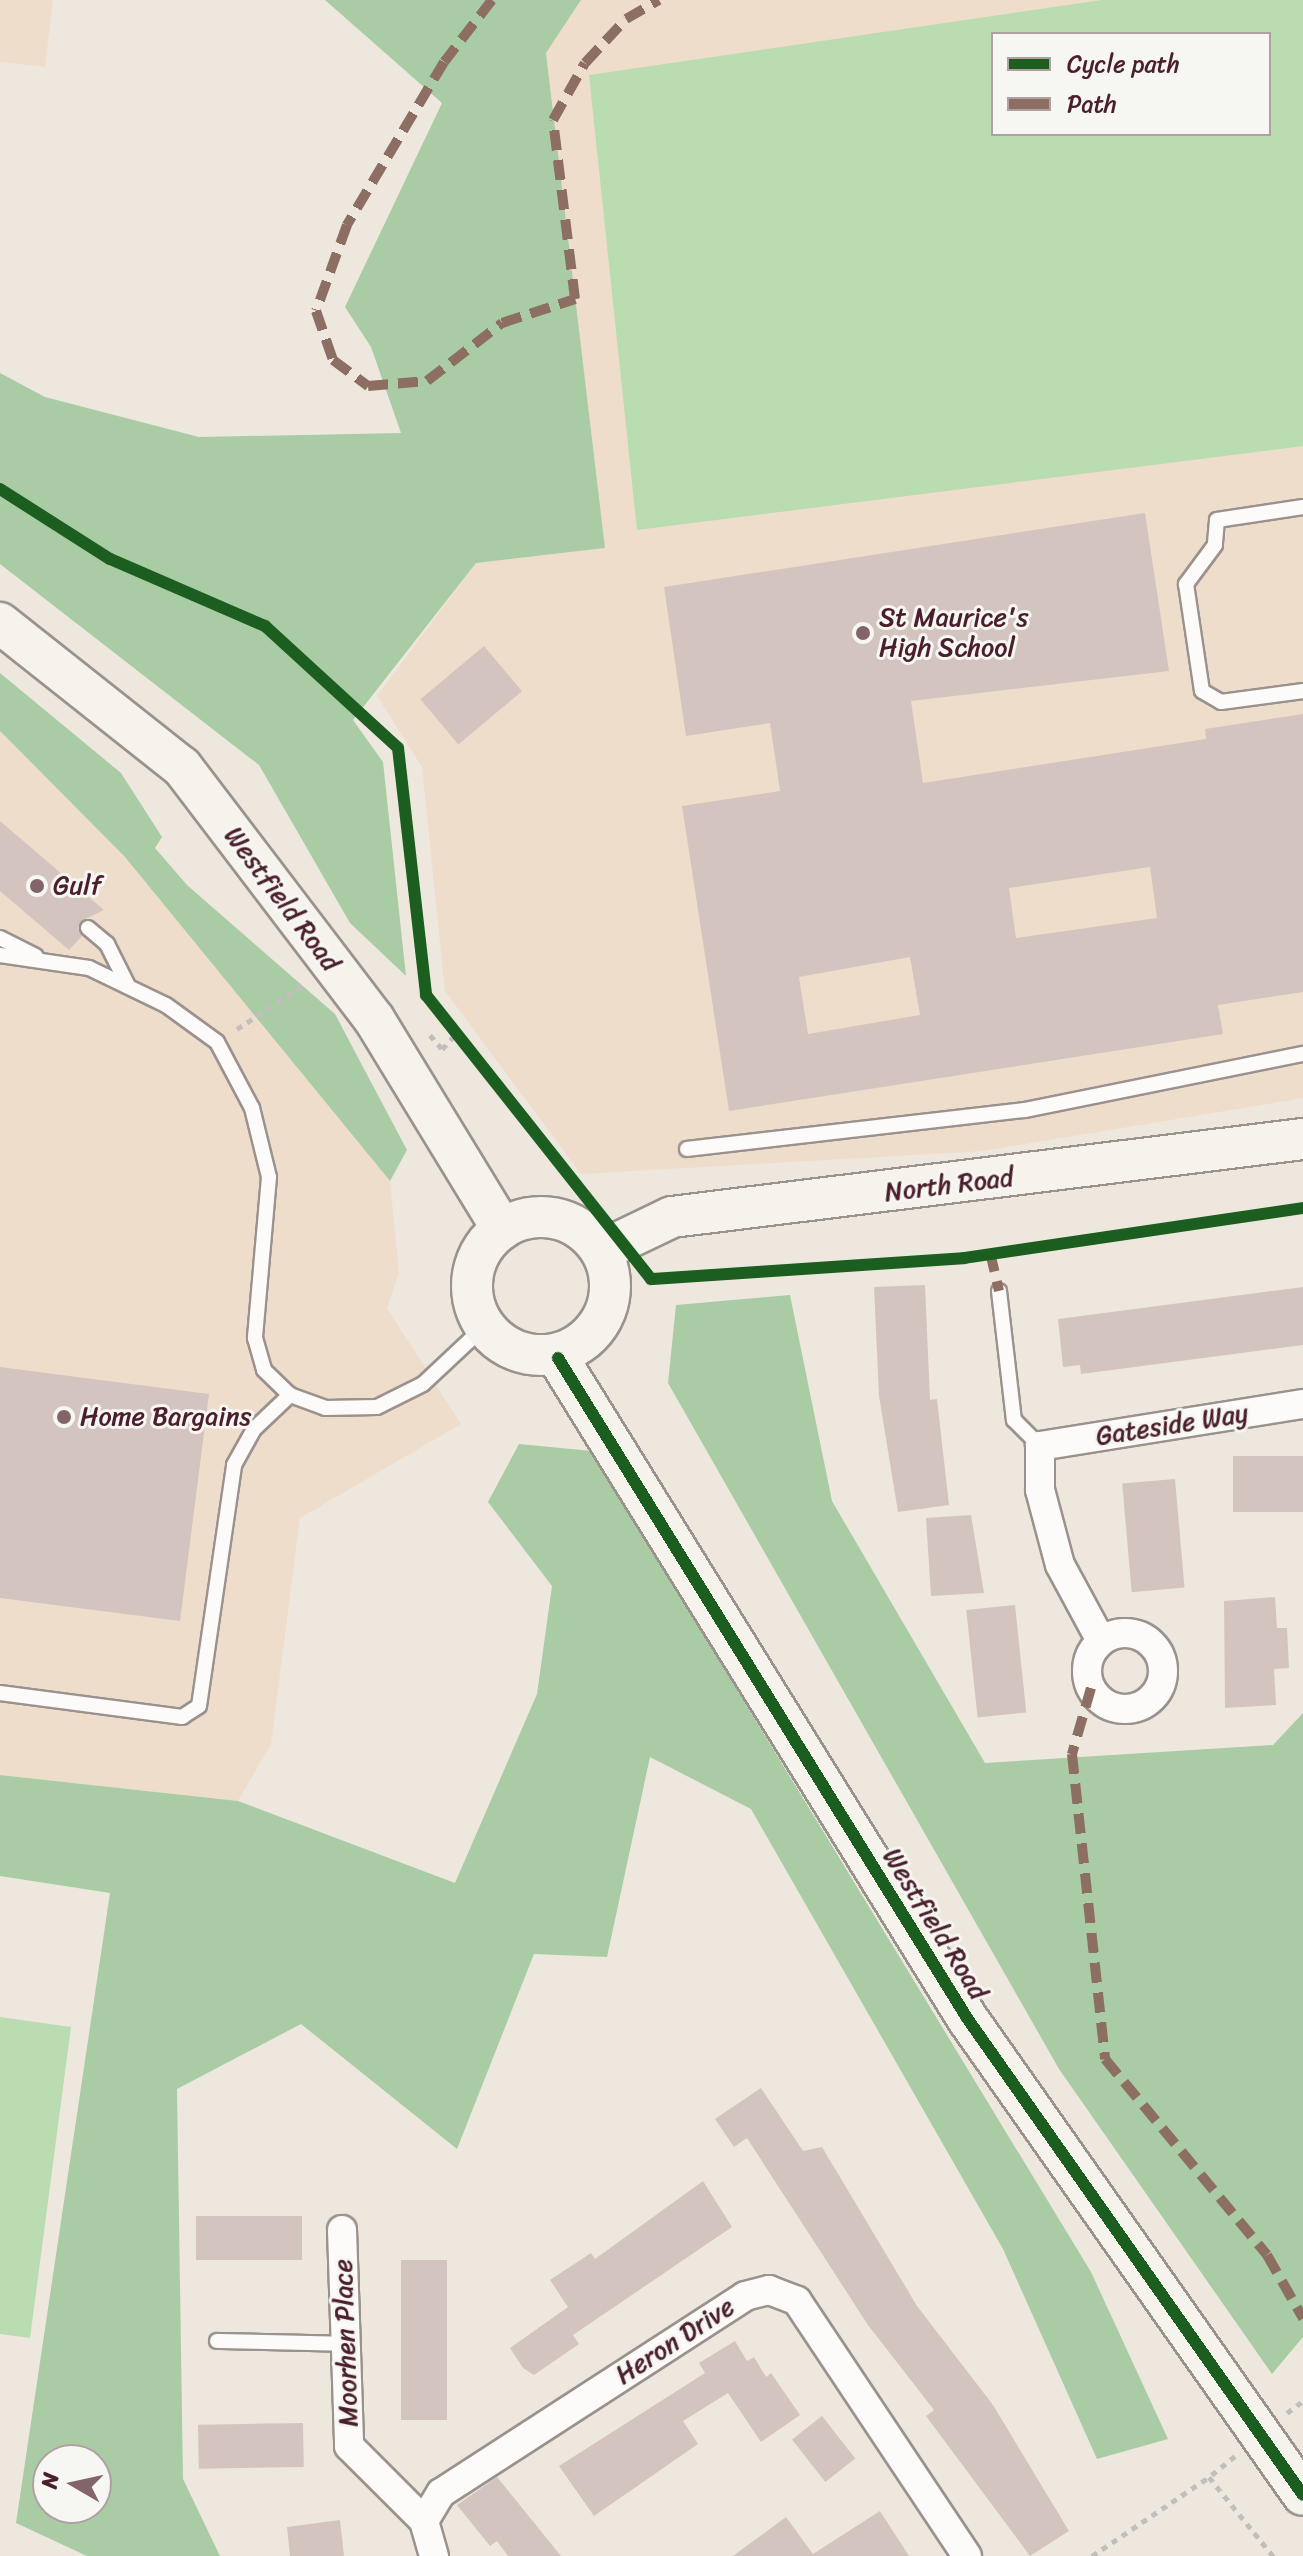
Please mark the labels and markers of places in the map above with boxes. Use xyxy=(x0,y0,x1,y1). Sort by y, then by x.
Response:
place label: St Maurice's High School xyxy=(879,602,1026,664)
marker: St Maurice's High School xyxy=(854,624,872,642)
place label: Gulf xyxy=(53,870,102,902)
marker: Gulf xyxy=(28,877,46,895)
place label: Home Bargains xyxy=(80,1401,251,1433)
marker: Home Bargains xyxy=(55,1408,73,1426)

